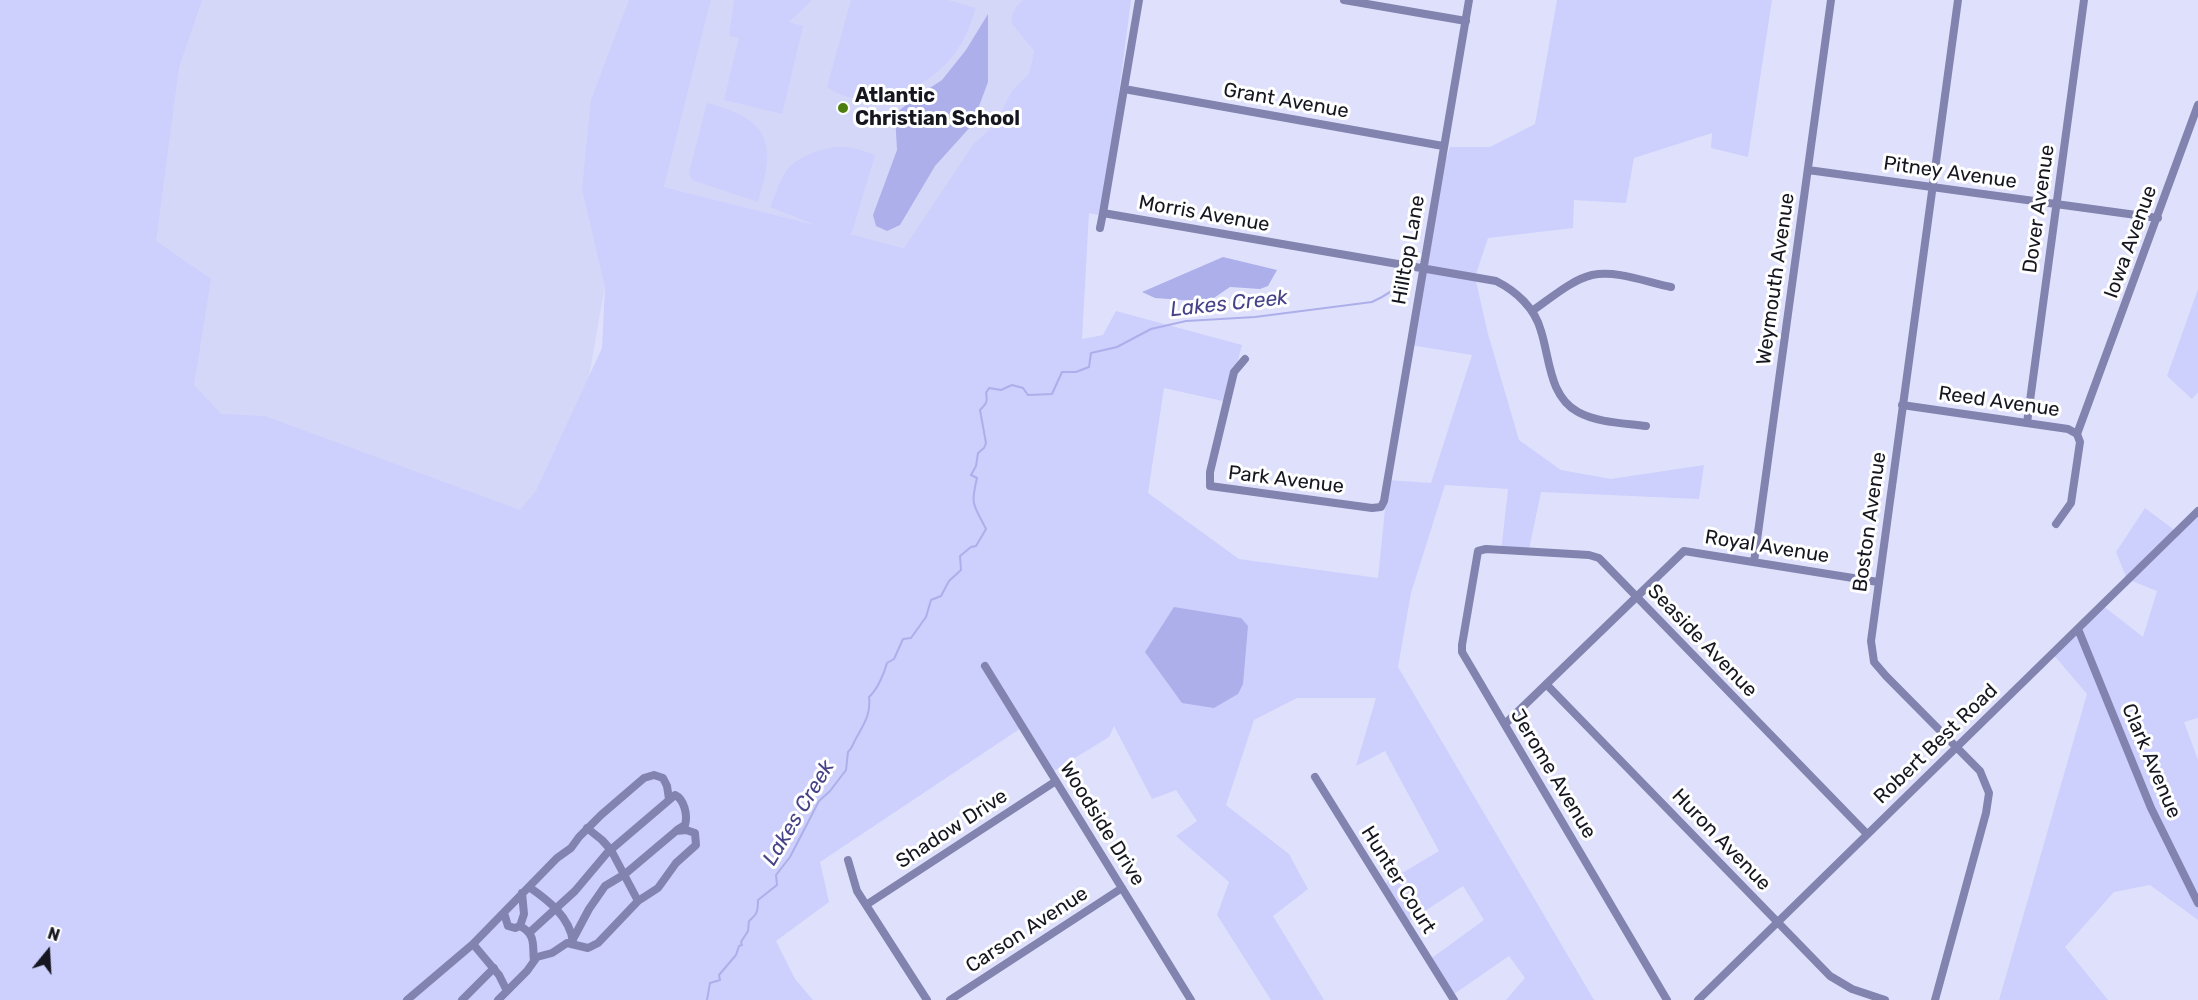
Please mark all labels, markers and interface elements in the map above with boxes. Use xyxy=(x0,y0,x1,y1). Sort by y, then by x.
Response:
street label: Grant Avenue xyxy=(1221,78,1351,124)
place label: Atlantic Christian School xyxy=(855,84,1020,131)
marker: Atlantic Christian School xyxy=(836,101,850,115)
street label: Dover Avenue xyxy=(2018,143,2060,275)
street label: Pitney Avenue xyxy=(1882,152,2018,194)
street label: Iowa Avenue xyxy=(2099,182,2163,302)
street label: Morris Avenue xyxy=(1137,191,1271,237)
street label: Weymouth Avenue xyxy=(1752,191,1800,367)
street label: Hilltop Lane xyxy=(1388,193,1430,307)
water label: Lakes Creek xyxy=(1169,285,1289,323)
street label: Reed Avenue xyxy=(1937,382,2061,422)
street label: Boston Avenue xyxy=(1848,450,1892,594)
street label: Park Avenue xyxy=(1227,461,1345,499)
street label: Royal Avenue xyxy=(1703,525,1831,569)
street label: Seaside Avenue xyxy=(1642,580,1762,702)
street label: Robert Best Road xyxy=(1869,679,2003,809)
street label: Clark Avenue xyxy=(2116,700,2186,822)
street label: Jerome Avenue xyxy=(1505,705,1601,843)
water label: Lakes Creek xyxy=(758,756,840,870)
street label: Woodside Drive xyxy=(1054,758,1150,890)
street label: Shadow Drive xyxy=(892,784,1012,874)
street label: Huron Avenue xyxy=(1666,784,1776,896)
street label: Hunter Court xyxy=(1355,822,1441,938)
street label: Carson Avenue xyxy=(961,882,1093,978)
north arrow xyxy=(18,922,78,982)
text: N xyxy=(45,924,62,945)

